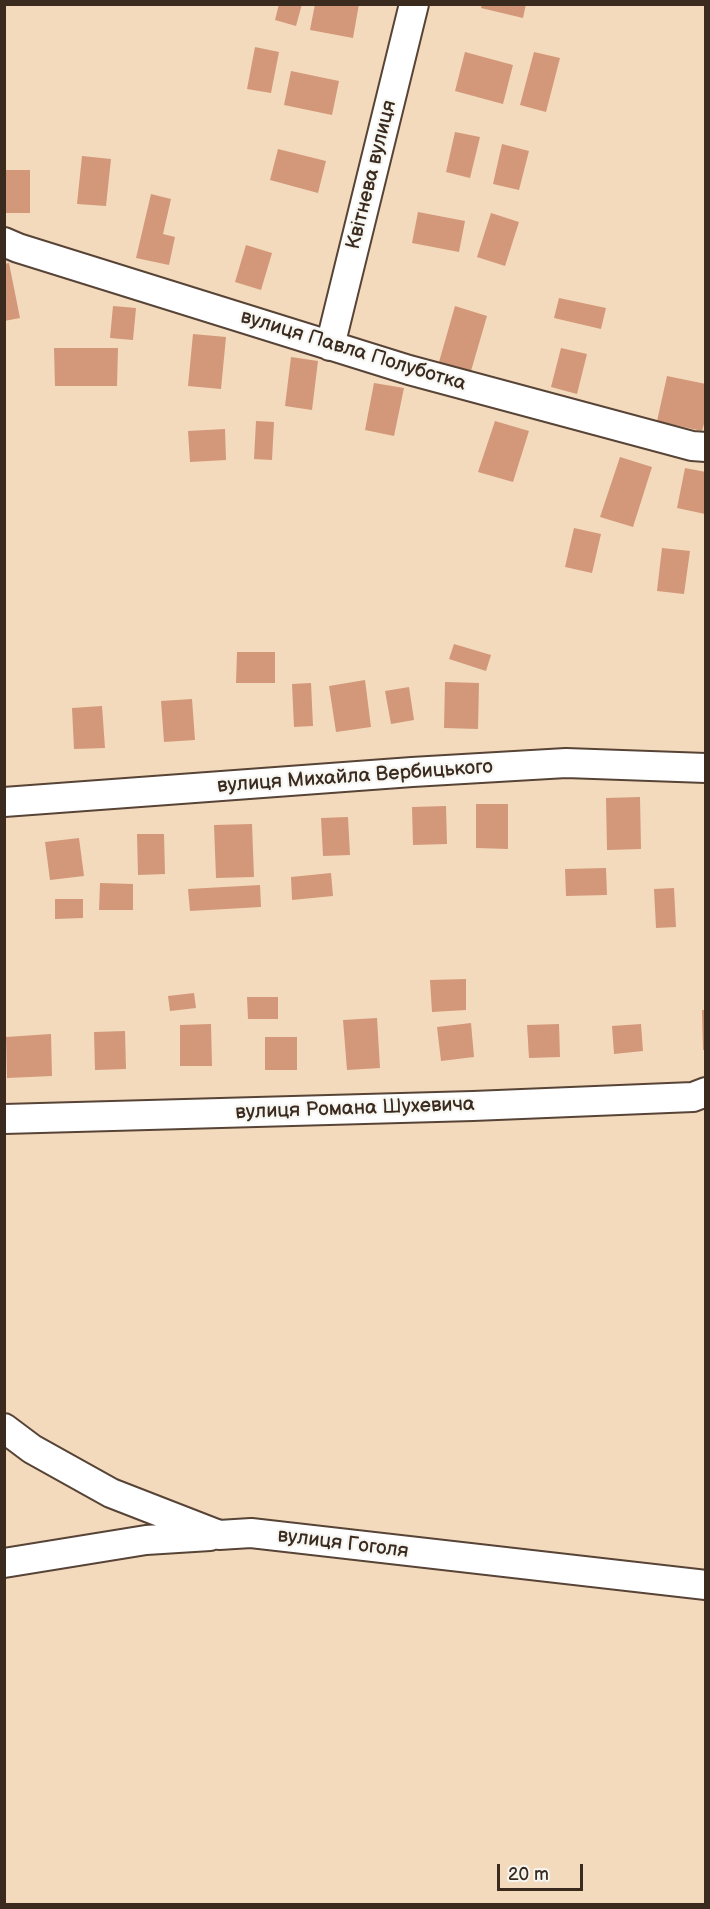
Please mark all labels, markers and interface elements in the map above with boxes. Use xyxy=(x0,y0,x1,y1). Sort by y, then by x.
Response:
street label: Квітнева вулиця xyxy=(342,98,402,252)
street label: вулиця Павла Полуботка xyxy=(237,305,469,397)
street label: вулиця Михайла Вербицького xyxy=(216,755,494,799)
street label: вулиця Романа Шухевича xyxy=(235,1093,475,1125)
street label: вулиця Гоголя xyxy=(276,1524,410,1564)
scale bar xyxy=(500,1852,586,1890)
text: 20 m xyxy=(508,1864,549,1885)

